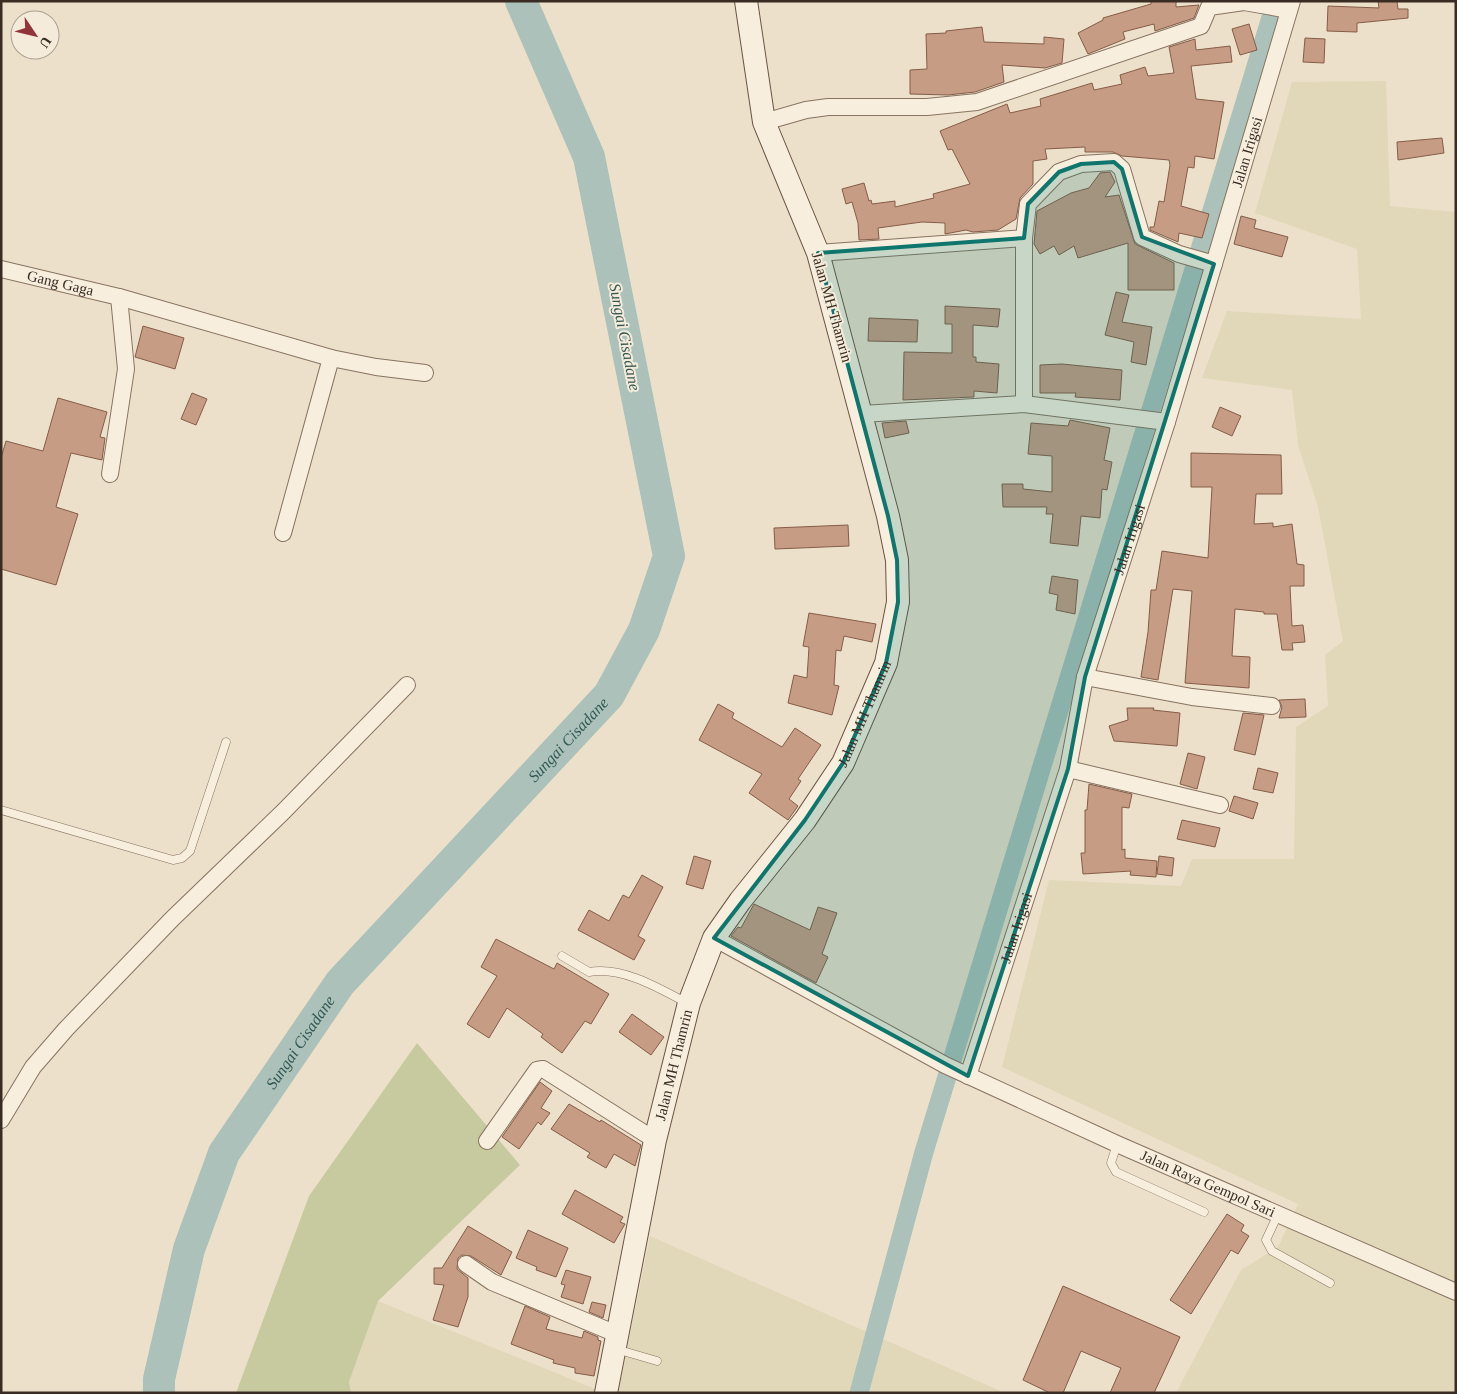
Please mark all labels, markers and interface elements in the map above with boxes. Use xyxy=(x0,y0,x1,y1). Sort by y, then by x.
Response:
north arrow xyxy=(10,10,60,60)
text: U xyxy=(36,34,54,51)
street label: Jalan Irigasi xyxy=(1229,115,1265,189)
street label: Jalan MH Thamrin xyxy=(809,250,856,364)
street label: Gang Gaga xyxy=(25,267,96,299)
water label: Sungai Cisadane xyxy=(605,282,644,392)
street label: Jalan Irigasi xyxy=(1110,502,1148,577)
street label: Jalan MH Thamrin xyxy=(835,657,894,770)
water label: Sungai Cisadane xyxy=(524,694,611,785)
street label: Jalan Irigasi xyxy=(997,891,1035,965)
water label: Sungai Cisadane xyxy=(262,992,337,1092)
street label: Jalan MH Thamrin xyxy=(652,1007,695,1122)
street label: Jalan Raya Gempol Sari xyxy=(1138,1147,1278,1220)

